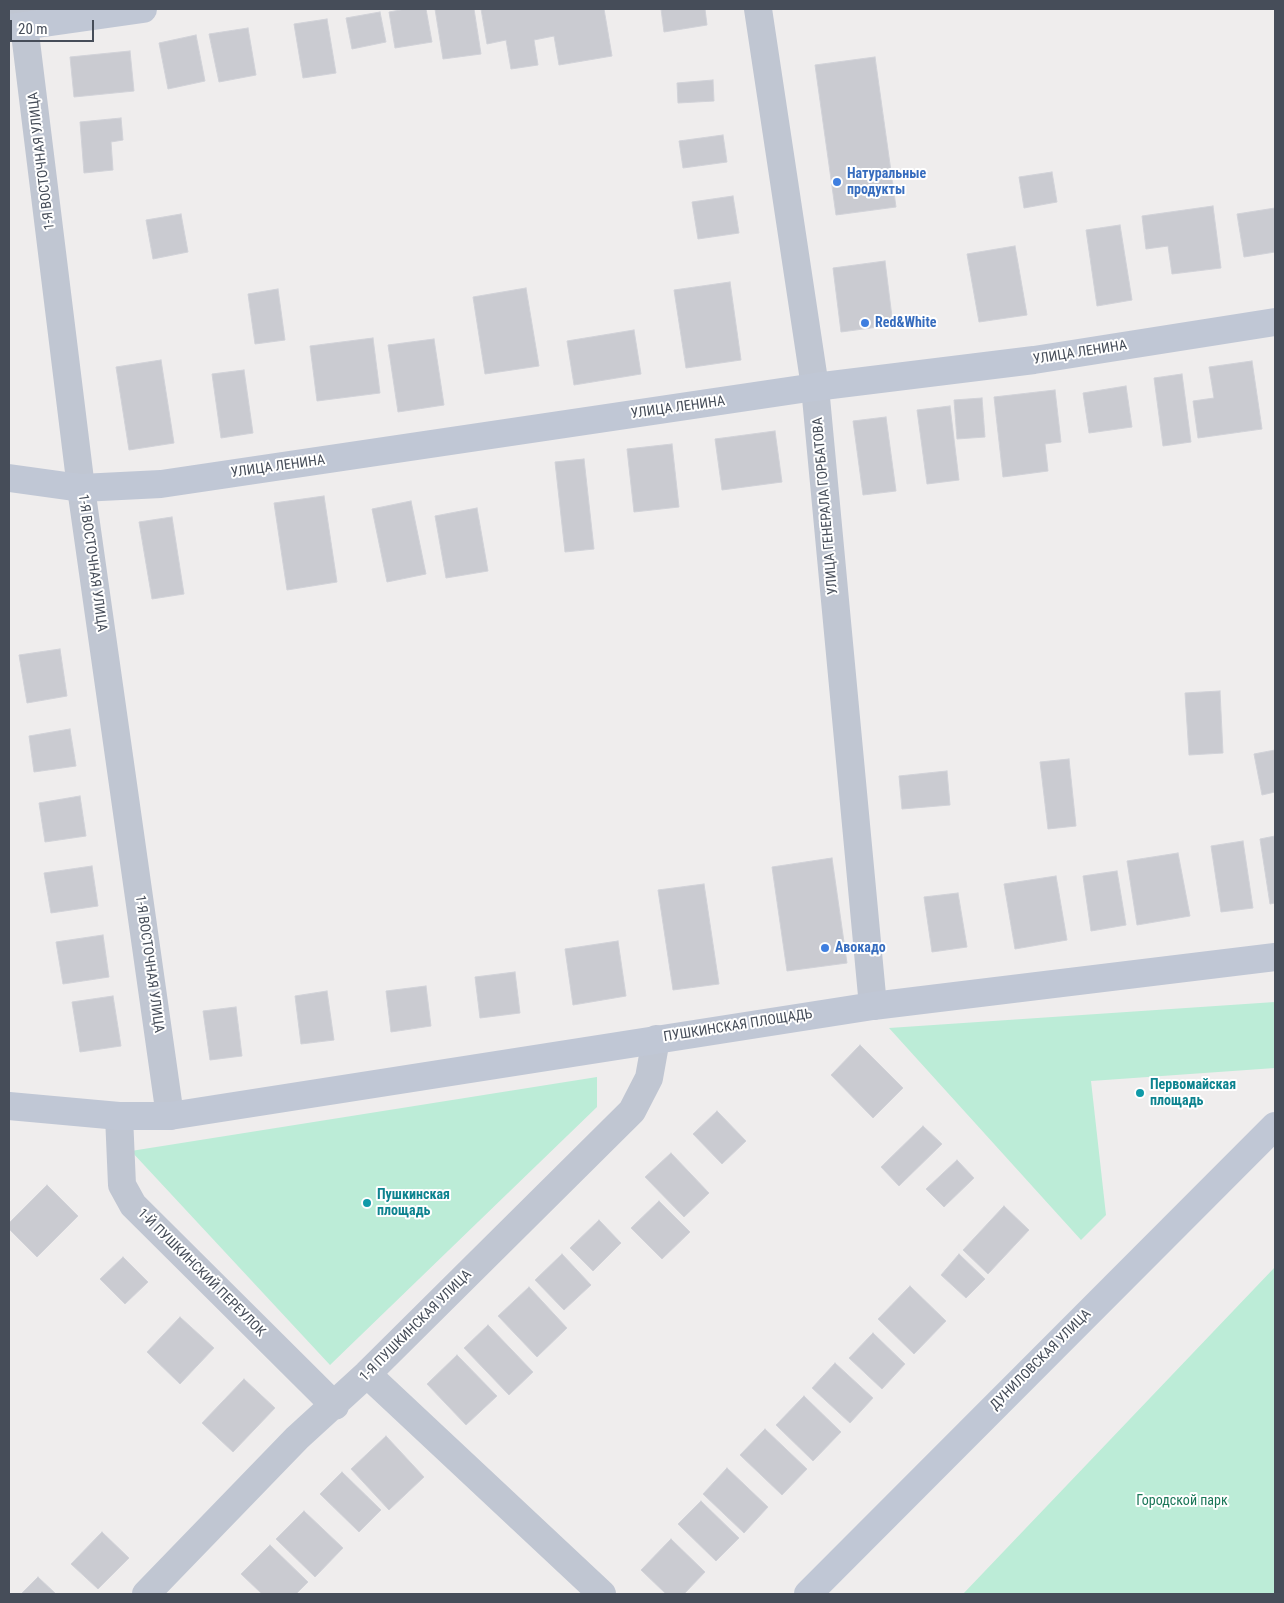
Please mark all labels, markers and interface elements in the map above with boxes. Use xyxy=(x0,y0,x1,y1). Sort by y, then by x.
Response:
scale bar xyxy=(12,10,96,42)
text: 20 m xyxy=(18,20,48,38)
street label: 1-Я ВОСТОЧНАЯ УЛИЦА xyxy=(25,91,59,231)
place label: Натуральные продукты xyxy=(847,166,926,198)
marker: Натуральные продукты xyxy=(831,176,843,188)
place label: Red&White xyxy=(875,315,936,331)
marker: Red&White xyxy=(859,317,871,329)
street label: УЛИЦА ЛЕНИНА xyxy=(1032,337,1128,369)
street label: УЛИЦА ЛЕНИНА xyxy=(630,393,726,423)
street label: УЛИЦА ГЕНЕРАЛА ГОРБАТОВА xyxy=(810,417,842,595)
street label: УЛИЦА ЛЕНИНА xyxy=(230,452,326,482)
street label: 1-Я ВОСТОЧНАЯ УЛИЦА xyxy=(74,493,110,633)
street label: 1-Я ВОСТОЧНАЯ УЛИЦА xyxy=(131,894,167,1034)
place label: Авокадо xyxy=(835,940,886,956)
marker: Авокадо xyxy=(819,942,831,954)
street label: ПУШКИНСКАЯ ПЛОЩАДЬ xyxy=(662,1006,814,1046)
place label: Первомайская площадь xyxy=(1150,1077,1236,1110)
marker: Первомайская площадь xyxy=(1134,1087,1146,1099)
place label: Пушкинская площадь xyxy=(377,1187,450,1220)
marker: Пушкинская площадь xyxy=(361,1197,373,1209)
street label: 1-Й ПУШКИНСКИЙ ПЕРЕУЛОК xyxy=(133,1205,269,1341)
street label: 1-Я ПУШКИНСКАЯ УЛИЦА xyxy=(357,1267,475,1385)
street label: ДУНИЛОВСКАЯ УЛИЦА xyxy=(987,1306,1095,1414)
park label: Городской парк xyxy=(1136,1493,1228,1509)

